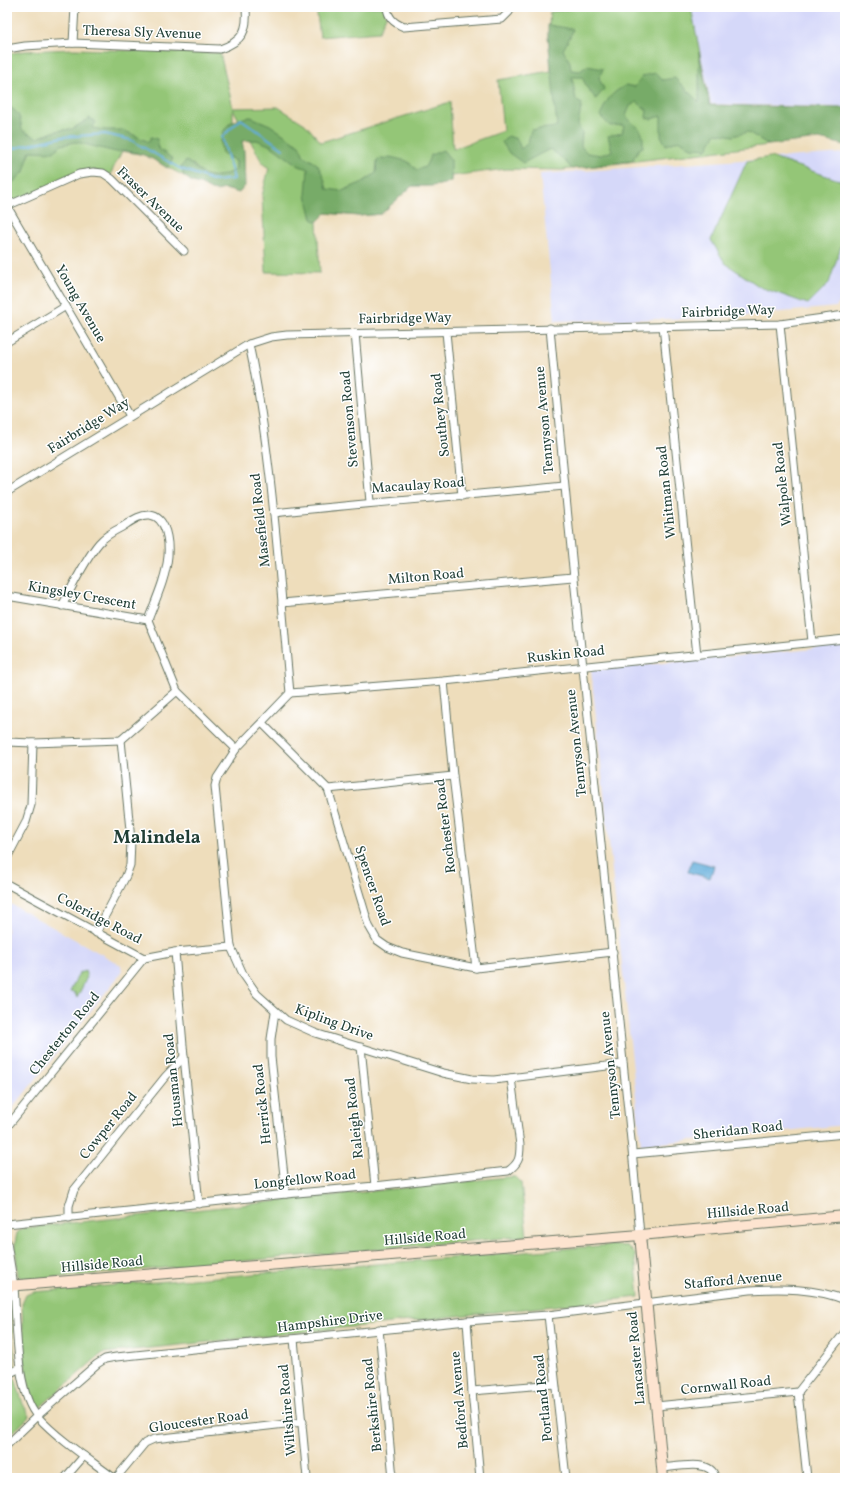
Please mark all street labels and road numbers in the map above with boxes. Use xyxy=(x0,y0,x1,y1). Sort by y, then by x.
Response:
street label: Theresa Sly Avenue xyxy=(82,21,202,45)
street label: Fraser Avenue xyxy=(112,163,188,237)
street label: Young Avenue xyxy=(50,262,110,347)
street label: Fairbridge Way xyxy=(681,301,775,323)
street label: Fairbridge Way xyxy=(358,309,452,329)
street label: Tennyson Avenue xyxy=(531,365,559,475)
street label: Stevenson Road xyxy=(336,370,364,468)
street label: Southey Road xyxy=(427,372,455,458)
street label: Fairbridge Way xyxy=(44,393,134,459)
street label: Walpole Road xyxy=(769,441,797,527)
street label: Whitman Road xyxy=(653,444,681,539)
street label: Masefield Road xyxy=(247,472,275,568)
street label: Macaulay Road xyxy=(371,473,465,499)
street label: Milton Road xyxy=(387,564,465,590)
street label: Kingsley Crescent xyxy=(26,577,138,615)
street label: Ruskin Road xyxy=(526,641,606,669)
street label: Tennyson Avenue xyxy=(562,688,592,798)
street label: Rochester Road xyxy=(431,777,461,874)
street label: Spencer Road xyxy=(349,843,395,929)
street label: Coleridge Road xyxy=(53,889,145,949)
street label: Chesterton Road xyxy=(25,988,105,1080)
street label: Kipling Drive xyxy=(292,1000,376,1046)
street label: Tennyson Avenue xyxy=(596,1010,626,1120)
street label: Housman Road xyxy=(160,1032,188,1128)
street label: Herrick Road xyxy=(249,1063,277,1145)
street label: Raleigh Road xyxy=(341,1076,369,1160)
street label: Cowper Road xyxy=(76,1088,142,1164)
street label: Sheridan Road xyxy=(692,1117,784,1145)
street label: Longfellow Road xyxy=(253,1165,357,1195)
street label: Hillside Road xyxy=(706,1198,790,1224)
street label: Hillside Road xyxy=(383,1225,467,1251)
street label: Hillside Road xyxy=(60,1252,144,1278)
street label: Stafford Avenue xyxy=(683,1267,783,1295)
street label: Hampshire Drive xyxy=(276,1306,384,1338)
street label: Lancaster Road xyxy=(623,1310,651,1406)
street label: Bedford Avenue xyxy=(446,1350,474,1450)
street label: Portland Road xyxy=(530,1353,558,1443)
street label: Berkshire Road xyxy=(359,1357,387,1453)
street label: Wiltshire Road xyxy=(275,1363,301,1457)
street label: Cornwall Road xyxy=(680,1372,772,1400)
street label: Gloucester Road xyxy=(148,1406,250,1438)

